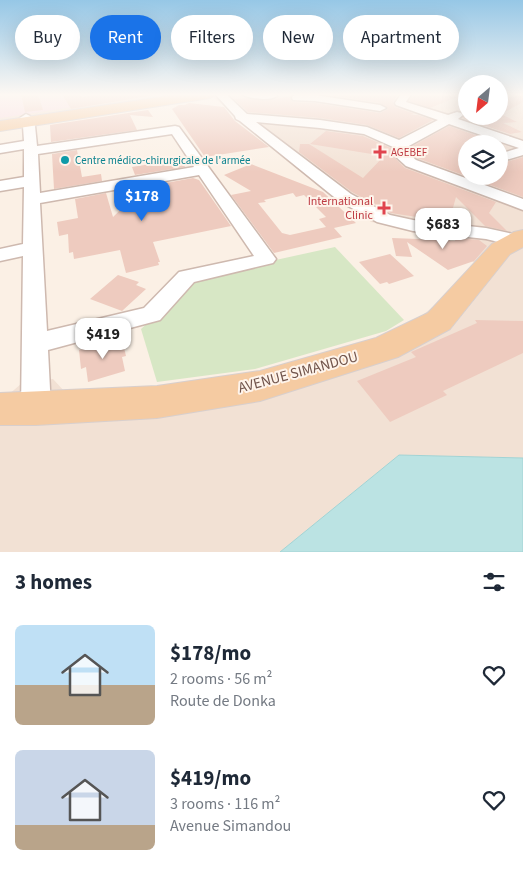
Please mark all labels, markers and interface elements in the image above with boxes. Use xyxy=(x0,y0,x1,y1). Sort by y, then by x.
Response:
chip: Buy xyxy=(15,15,80,60)
chip: Rent xyxy=(90,15,161,60)
chip: Filters xyxy=(171,15,253,60)
chip: New xyxy=(263,15,333,60)
chip: Apartment xyxy=(343,15,459,60)
north arrow xyxy=(458,75,508,125)
map controls xyxy=(458,75,508,185)
button: layers xyxy=(458,135,508,185)
marker: AGEBEF xyxy=(373,145,387,159)
place label: AGEBEF xyxy=(391,145,428,160)
place label: Centre médico-chirurgicale de l'armée xyxy=(75,153,251,168)
marker: Centre médico-chirurgicale de l'armée xyxy=(59,154,71,166)
pin: $178 xyxy=(112,180,172,222)
text: $178 xyxy=(125,185,159,207)
place label: International Clinic xyxy=(308,193,374,224)
marker: International Clinic xyxy=(377,201,391,215)
pin: $683 xyxy=(413,208,473,250)
text: $683 xyxy=(426,213,460,235)
pin: $419 xyxy=(73,318,133,360)
text: $419 xyxy=(86,323,120,345)
street label: AVENUE SIMANDOU xyxy=(236,346,360,399)
text: 3 homes xyxy=(15,567,92,597)
icon: filters xyxy=(480,568,508,596)
text: $178/mo xyxy=(170,638,251,668)
icon: home xyxy=(55,645,115,705)
icon: heart xyxy=(480,661,508,689)
text: 2 rooms · 56 m² xyxy=(170,668,272,690)
text: Route de Donka xyxy=(170,690,276,712)
text: $419/mo xyxy=(170,763,251,793)
icon: home xyxy=(55,770,115,830)
icon: heart xyxy=(480,786,508,814)
text: 3 rooms · 116 m² xyxy=(170,793,280,815)
text: Avenue Simandou xyxy=(170,815,291,837)

